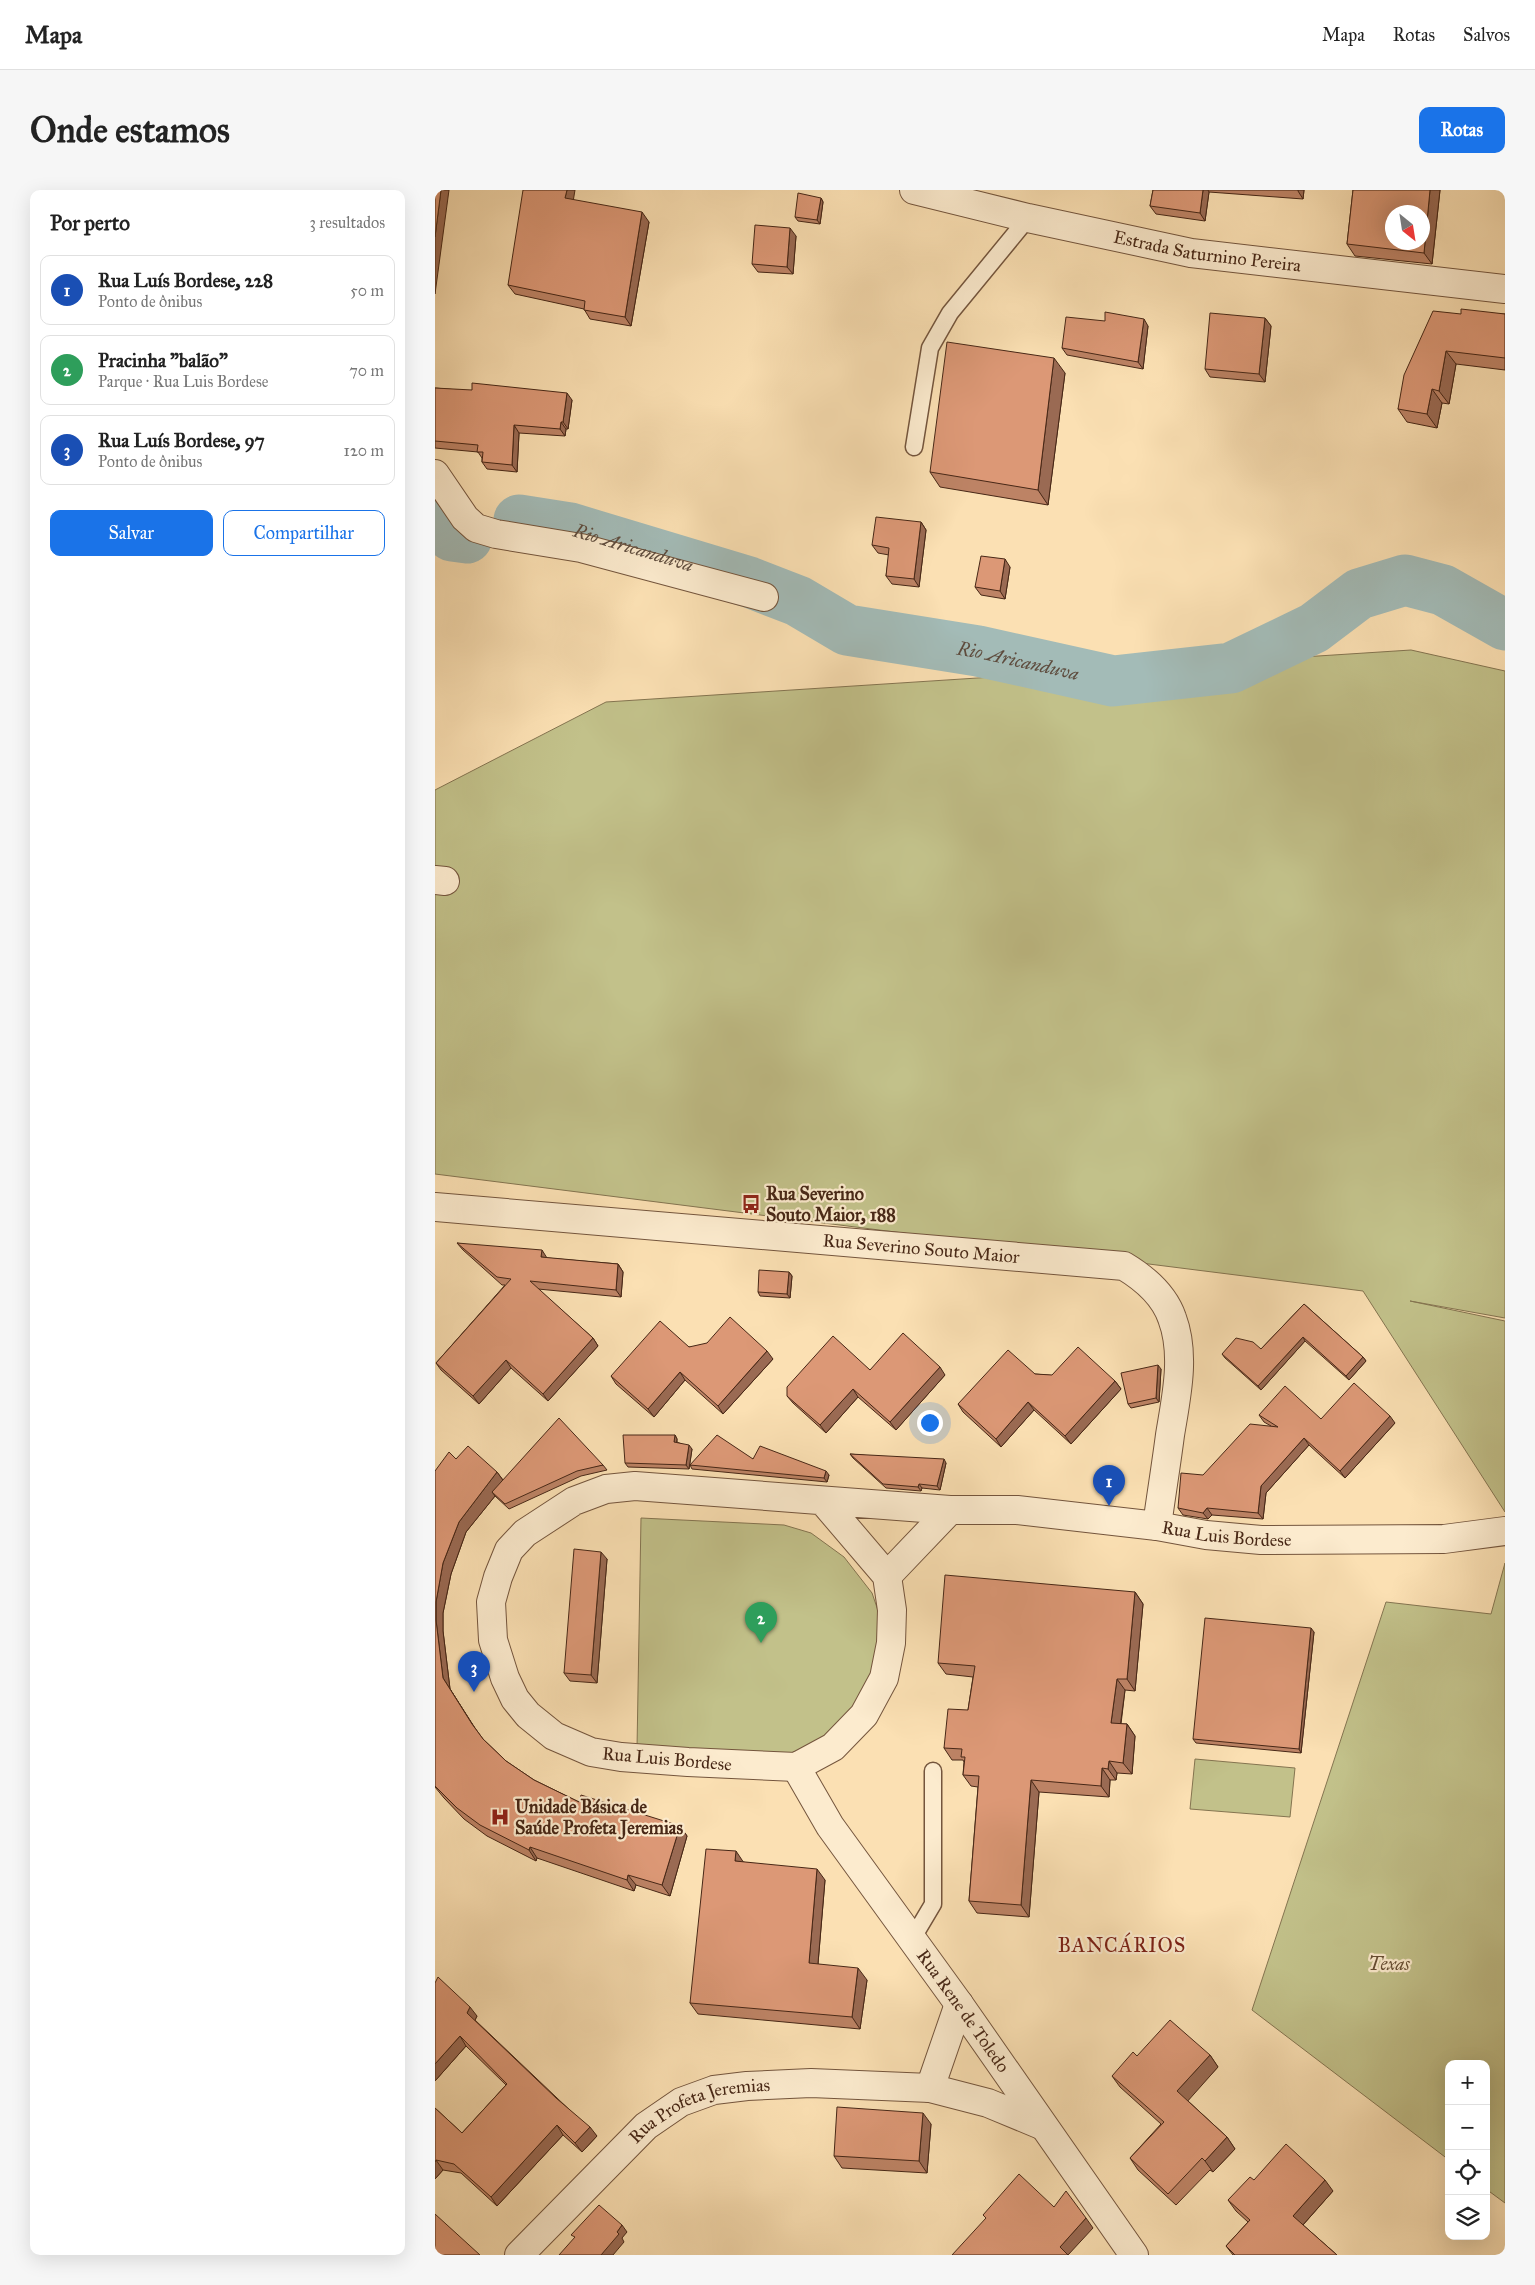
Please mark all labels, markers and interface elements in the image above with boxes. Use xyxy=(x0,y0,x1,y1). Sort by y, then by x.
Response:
text: Mapa xyxy=(25,20,82,50)
text: Mapa xyxy=(1322,24,1365,46)
text: Rotas xyxy=(1393,24,1435,46)
text: Salvos xyxy=(1463,24,1510,46)
button: Rotas xyxy=(1419,107,1505,153)
text: Onde estamos xyxy=(30,109,230,152)
north arrow xyxy=(1385,205,1430,250)
text: Por perto xyxy=(50,210,130,236)
text: 3 resultados xyxy=(310,213,385,232)
street label: Estrada Saturnino Pereira xyxy=(1111,226,1303,277)
text: Rua Luís Bordese, 228 xyxy=(98,269,273,292)
text: 1 xyxy=(64,281,70,300)
text: 50 m xyxy=(350,281,384,300)
text: Ponto de ônibus xyxy=(98,292,202,311)
text: Pracinha "balão" xyxy=(98,349,228,372)
text: 2 xyxy=(63,361,71,380)
text: 70 m xyxy=(349,361,384,380)
text: Parque · Rua Luis Bordese xyxy=(98,372,269,391)
text: Rua Luís Bordese, 97 xyxy=(98,429,265,452)
text: 3 xyxy=(64,441,70,460)
text: 120 m xyxy=(344,441,384,460)
text: Ponto de ônibus xyxy=(98,452,202,471)
button: Salvar xyxy=(50,510,213,556)
button: Compartilhar xyxy=(223,510,385,556)
water label: Rio Aricanduva xyxy=(570,518,696,576)
water label: Rio Aricanduva xyxy=(955,636,1081,685)
place label: Rua Severino Souto Maior, 188 xyxy=(766,1183,896,1226)
bus stop icon: Rua Severino Souto Maior, 188 xyxy=(740,1193,762,1215)
street label: Rua Severino Souto Maior xyxy=(822,1229,1021,1268)
your location xyxy=(917,1410,943,1436)
pin: 1 xyxy=(1093,1465,1125,1506)
street label: Rua Luis Bordese xyxy=(1160,1516,1291,1551)
pin: 2 xyxy=(745,1602,777,1643)
pin: 3 xyxy=(458,1651,490,1692)
street label: Rua Luis Bordese xyxy=(601,1742,733,1776)
place label: Unidade Básica de Saúde Profeta Jeremias xyxy=(515,1796,683,1840)
hospital icon: Unidade Básica de Saúde Profeta Jeremias xyxy=(489,1806,511,1828)
district label: BANCÁRIOS xyxy=(1058,1932,1186,1957)
street label: Rua Rene de Toledo xyxy=(912,1945,1014,2077)
park label: Texas xyxy=(1368,1953,1410,1975)
map controls xyxy=(1445,2060,1490,2240)
button: + xyxy=(1445,2060,1490,2105)
street label: Rua Profeta Jeremias xyxy=(624,2074,771,2148)
button: − xyxy=(1445,2105,1490,2150)
button: locate xyxy=(1445,2150,1490,2195)
button: layers xyxy=(1445,2195,1490,2240)

